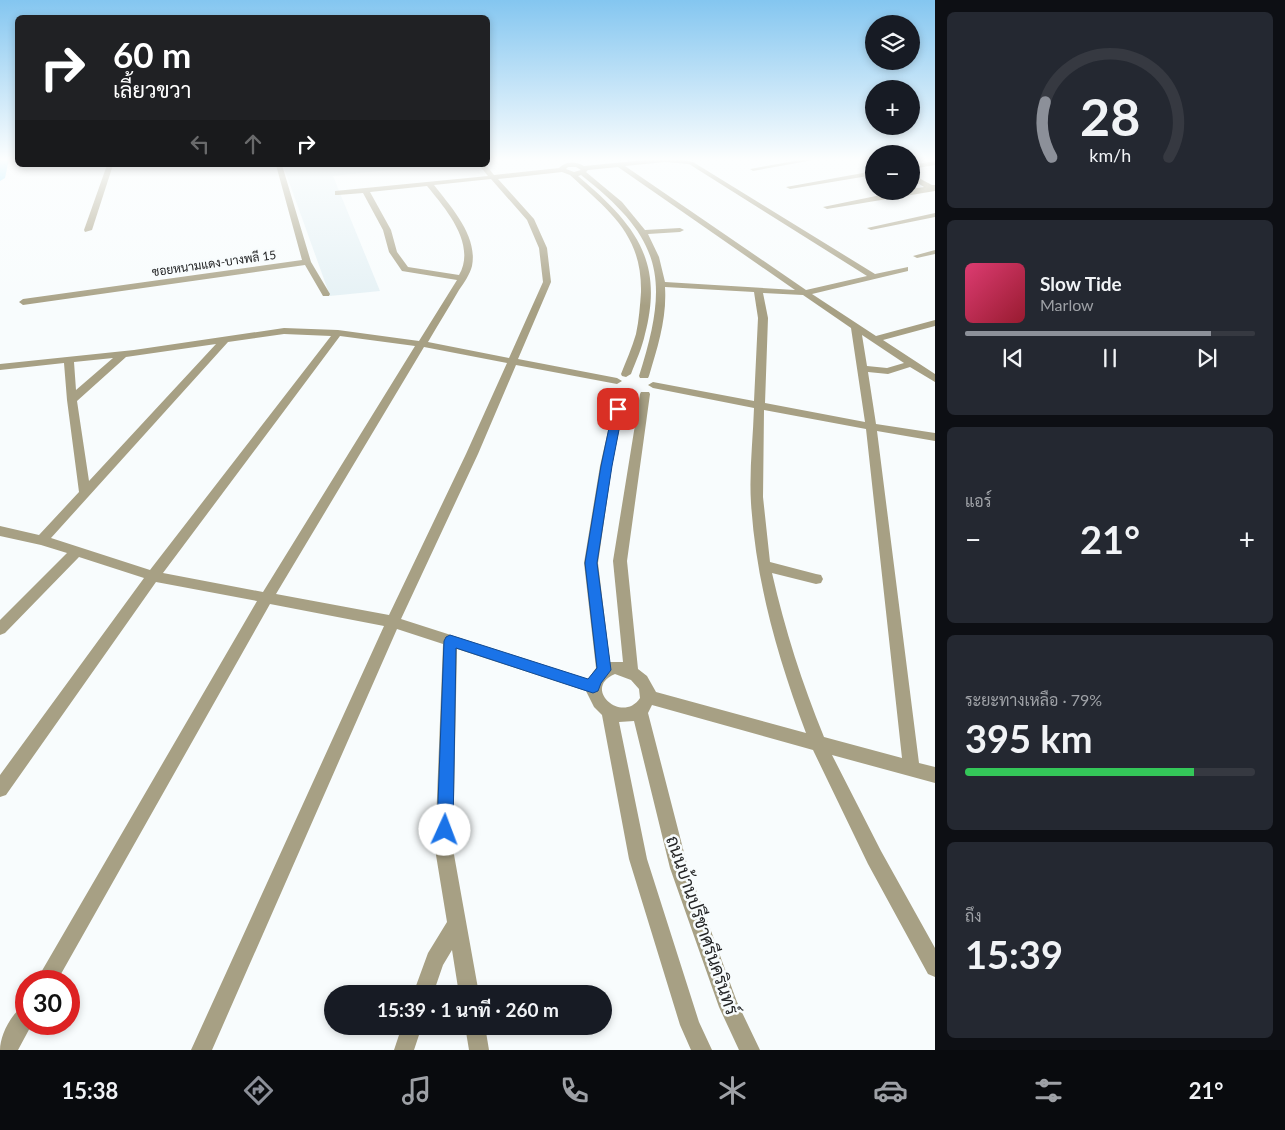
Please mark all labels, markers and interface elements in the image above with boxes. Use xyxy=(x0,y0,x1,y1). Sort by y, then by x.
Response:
map controls xyxy=(865,15,920,200)
button: layers xyxy=(865,15,920,70)
text: 60 m xyxy=(113,33,191,75)
icon: right xyxy=(30,35,95,100)
text: เลี้ยวขวา xyxy=(113,76,191,103)
button: + xyxy=(865,80,920,135)
text: 28 xyxy=(1080,85,1140,147)
icon: left xyxy=(186,130,214,158)
icon: ahead xyxy=(239,130,267,158)
icon: right xyxy=(292,130,320,158)
text: km/h xyxy=(1089,144,1131,166)
button: − xyxy=(865,145,920,200)
street label: ซอยหนามแดง-บางพลี 15 xyxy=(151,247,277,279)
text: Slow Tide xyxy=(1040,272,1122,295)
text: Marlow xyxy=(1040,295,1094,314)
icon: previous xyxy=(999,344,1027,372)
icon: pause xyxy=(1096,344,1124,372)
icon: next xyxy=(1193,344,1221,372)
pin xyxy=(597,388,639,430)
icon: arrive xyxy=(604,395,632,423)
text: แอร์ xyxy=(965,491,991,510)
text: 21° xyxy=(1080,516,1140,562)
text: − xyxy=(965,522,981,556)
text: + xyxy=(1239,522,1255,556)
text: ระยะทางเหลือ · 79% xyxy=(965,690,1102,709)
text: 395 km xyxy=(965,715,1093,761)
position arrow xyxy=(418,803,470,855)
street label: ถนนบ้านปรีชาศรีนครินทร์ xyxy=(662,832,745,1018)
text: ถึง xyxy=(965,906,982,925)
text: 15:39 xyxy=(965,931,1063,977)
speed limit sign: 30 xyxy=(15,970,80,1035)
text: 15:39 · 1 นาที · 260 m xyxy=(377,998,559,1021)
icon: directions xyxy=(241,1073,276,1108)
icon: music xyxy=(399,1073,434,1108)
icon: phone xyxy=(557,1073,592,1108)
icon: climate xyxy=(715,1073,750,1108)
icon: car xyxy=(873,1073,908,1108)
icon: filters xyxy=(1031,1073,1066,1108)
text: 15:38 xyxy=(61,1077,118,1104)
text: 21° xyxy=(1189,1077,1223,1104)

